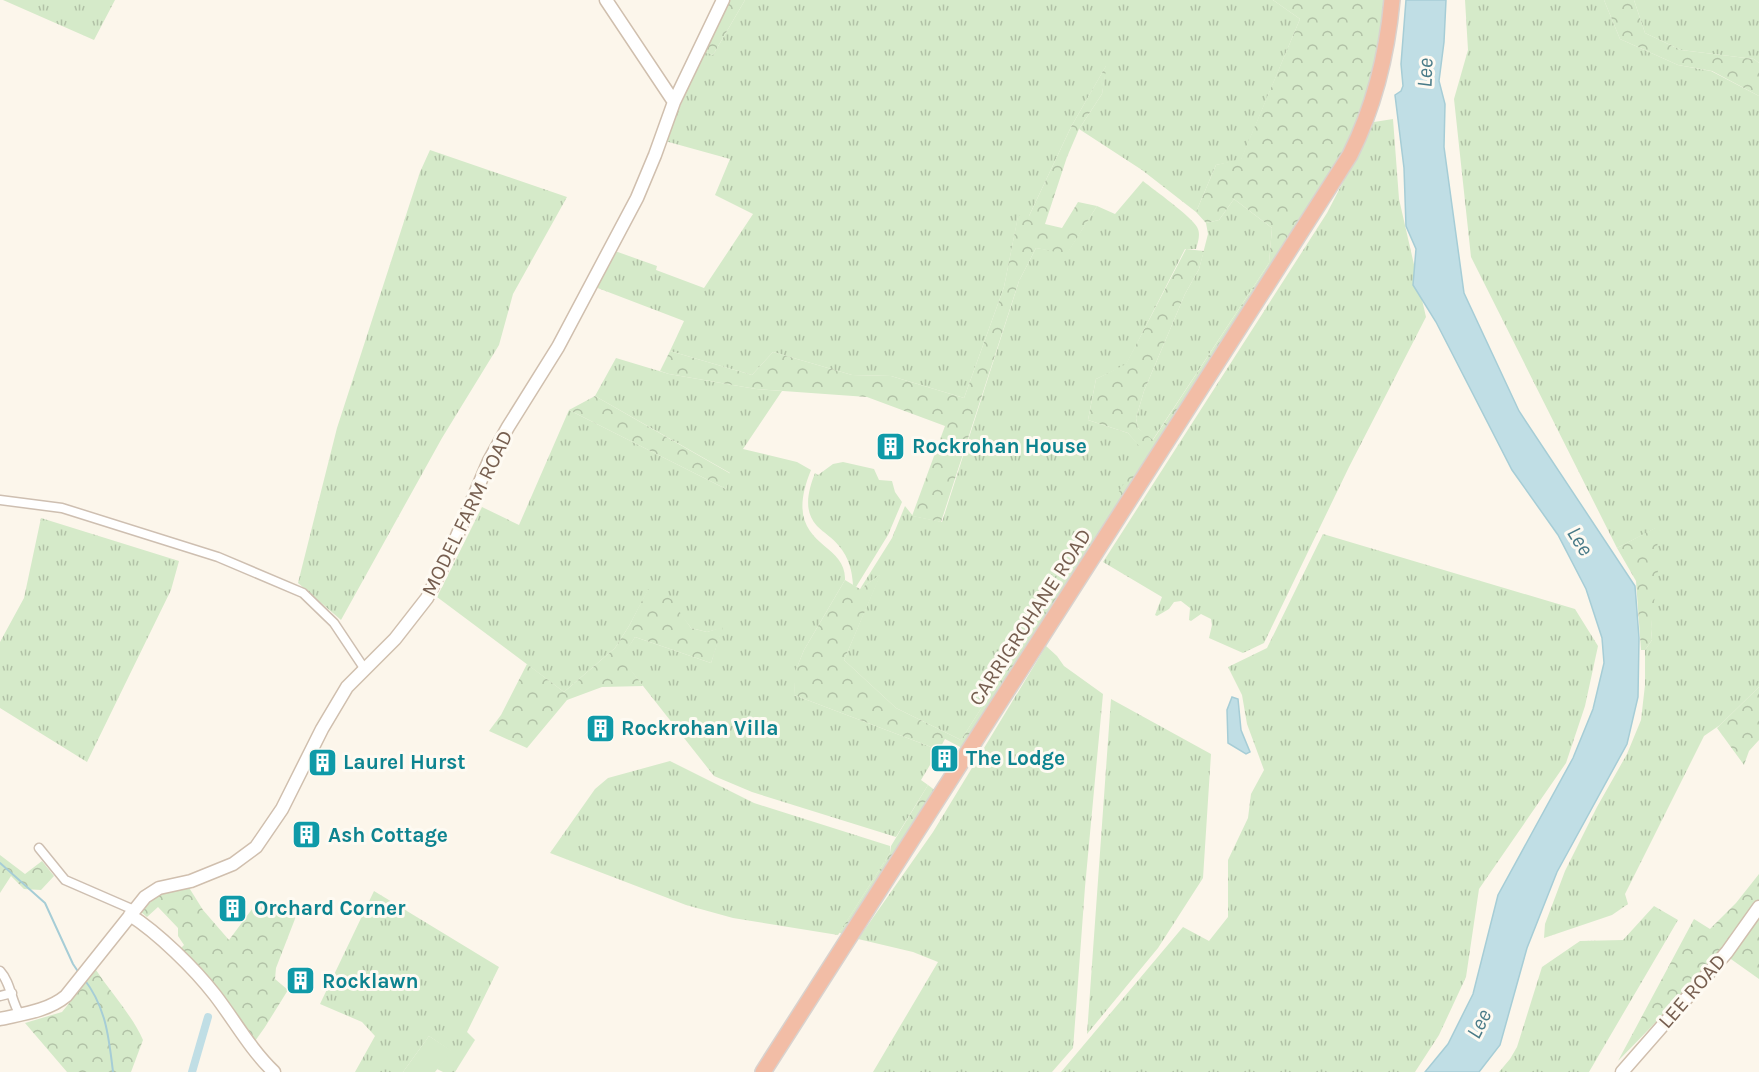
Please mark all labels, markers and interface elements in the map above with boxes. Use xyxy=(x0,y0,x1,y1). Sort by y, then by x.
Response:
water label: Lee xyxy=(1411,58,1439,88)
street label: MODEL FARM ROAD xyxy=(416,426,518,600)
building icon: Rockrohan House xyxy=(875,430,907,462)
place label: Rockrohan House xyxy=(912,434,1087,458)
water label: Lee xyxy=(1561,522,1599,560)
street label: CARRIGROHANE ROAD xyxy=(964,524,1096,710)
building icon: Rockrohan Villa xyxy=(584,712,616,744)
place label: Rockrohan Villa xyxy=(621,716,778,740)
building icon: The Lodge xyxy=(929,742,961,774)
building icon: Laurel Hurst xyxy=(306,746,338,778)
place label: The Lodge xyxy=(966,746,1065,770)
place label: Laurel Hurst xyxy=(343,750,466,774)
building icon: Ash Cottage xyxy=(291,819,323,851)
place label: Ash Cottage xyxy=(328,823,448,847)
building icon: Orchard Corner xyxy=(217,892,249,924)
place label: Orchard Corner xyxy=(254,896,406,920)
street label: LEE ROAD xyxy=(1653,949,1731,1033)
building icon: Rocklawn xyxy=(285,965,317,997)
place label: Rocklawn xyxy=(322,969,419,993)
water label: Lee xyxy=(1461,1005,1497,1043)

